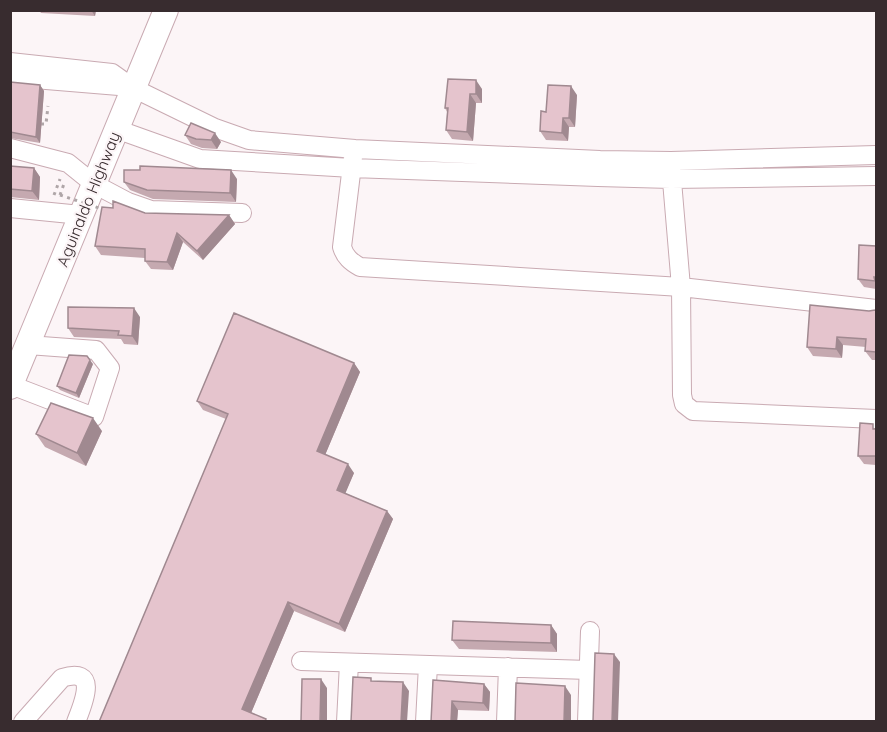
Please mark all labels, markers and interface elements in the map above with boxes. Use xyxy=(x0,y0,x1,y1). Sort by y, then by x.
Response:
street label: Aguinaldo Highway xyxy=(52,129,124,269)

